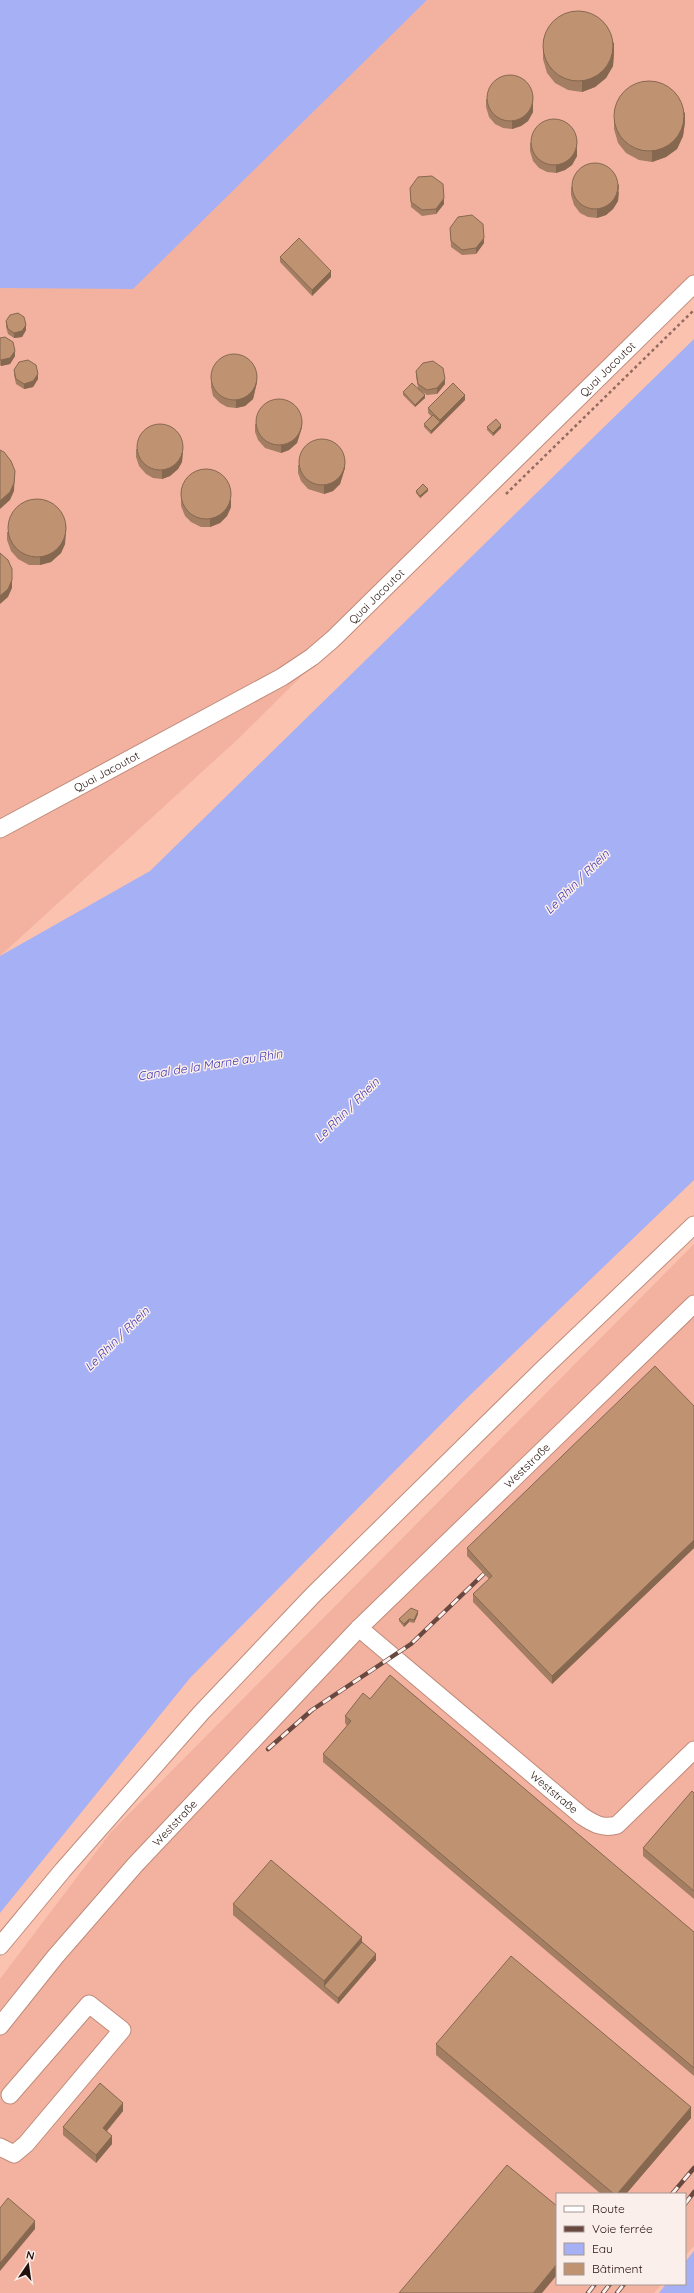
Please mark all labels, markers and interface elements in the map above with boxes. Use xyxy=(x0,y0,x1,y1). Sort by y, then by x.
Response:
street label: Quai Jacoutot xyxy=(577,339,638,400)
street label: Quai Jacoutot xyxy=(346,566,407,627)
street label: Quai Jacoutot xyxy=(71,748,142,795)
water label: Le Rhin / Rhein xyxy=(541,846,613,917)
water label: Canal de la Marne au Rhin xyxy=(136,1045,284,1083)
water label: Le Rhin / Rhein xyxy=(311,1074,383,1145)
water label: Le Rhin / Rhein xyxy=(81,1303,153,1374)
street label: Weststraße xyxy=(501,1440,553,1491)
street label: Weststraße xyxy=(527,1768,581,1817)
street label: Weststraße xyxy=(150,1797,200,1849)
legend xyxy=(556,2193,686,2285)
text: Route xyxy=(592,2201,625,2216)
text: Voie ferrée xyxy=(592,2221,653,2236)
text: Eau xyxy=(592,2241,613,2256)
north arrow xyxy=(8,2245,48,2285)
text: N xyxy=(25,2248,36,2263)
text: Bâtiment xyxy=(592,2261,642,2276)

